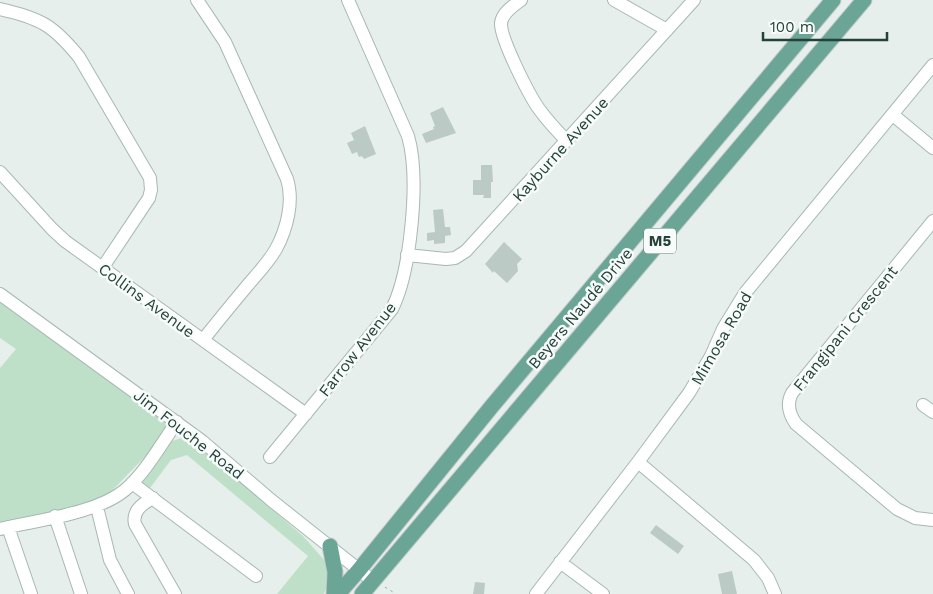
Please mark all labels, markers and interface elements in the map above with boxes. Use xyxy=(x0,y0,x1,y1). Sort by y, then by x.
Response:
scale bar xyxy=(763,10,887,42)
text: 100 m xyxy=(770,18,814,36)
street label: Kayburne Avenue xyxy=(508,93,612,206)
road number: M5 xyxy=(644,228,676,254)
street label: Beyers Naudé Drive xyxy=(524,244,636,373)
street label: Collins Avenue xyxy=(95,259,199,342)
street label: Frangipani Crescent xyxy=(789,262,902,395)
street label: Mimosa Road xyxy=(687,288,756,388)
street label: Farrow Avenue xyxy=(315,298,400,400)
street label: Jim Fouche Road xyxy=(130,385,248,483)

